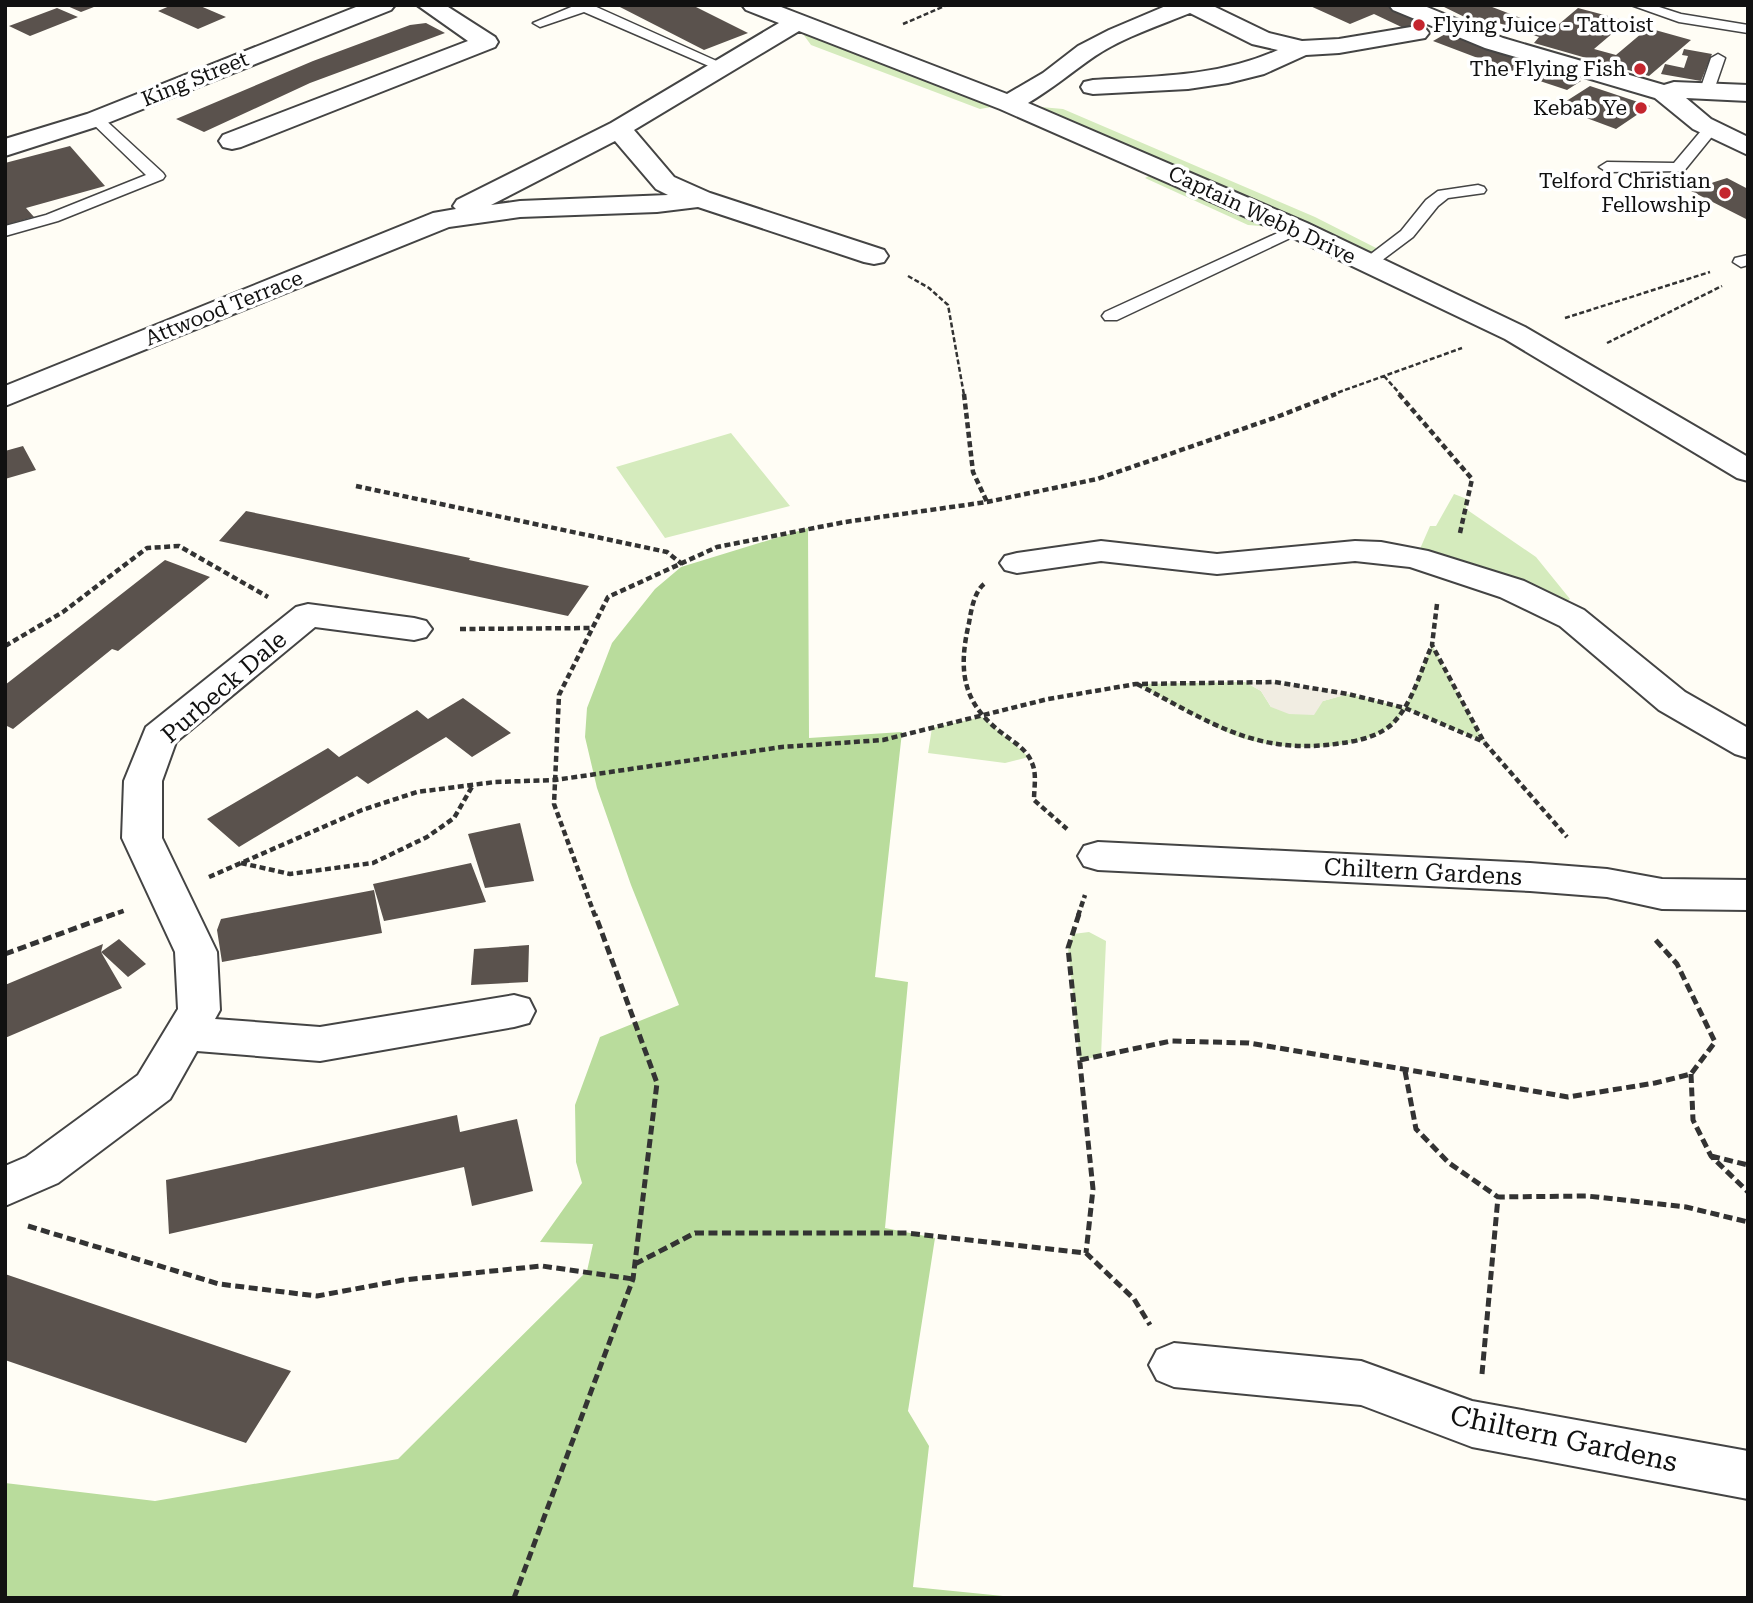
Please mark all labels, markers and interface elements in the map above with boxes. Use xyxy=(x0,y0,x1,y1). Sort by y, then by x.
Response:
place label: Flying Juice - Tattoist xyxy=(1433,13,1654,37)
marker: Flying Juice - Tattoist xyxy=(1411,17,1427,33)
street label: King Street xyxy=(138,47,252,111)
place label: The Flying Fish xyxy=(1470,57,1626,81)
marker: The Flying Fish xyxy=(1632,61,1648,77)
place label: Kebab Ye xyxy=(1533,96,1627,120)
marker: Kebab Ye xyxy=(1633,100,1649,116)
street label: Captain Webb Drive xyxy=(1165,161,1359,269)
place label: Telford Christian Fellowship xyxy=(1539,169,1711,217)
marker: Telford Christian Fellowship xyxy=(1717,185,1733,201)
street label: Attwood Terrace xyxy=(142,265,306,351)
street label: Purbeck Dale xyxy=(156,625,292,749)
street label: Chiltern Gardens xyxy=(1323,853,1523,891)
street label: Chiltern Gardens xyxy=(1447,1398,1680,1479)

